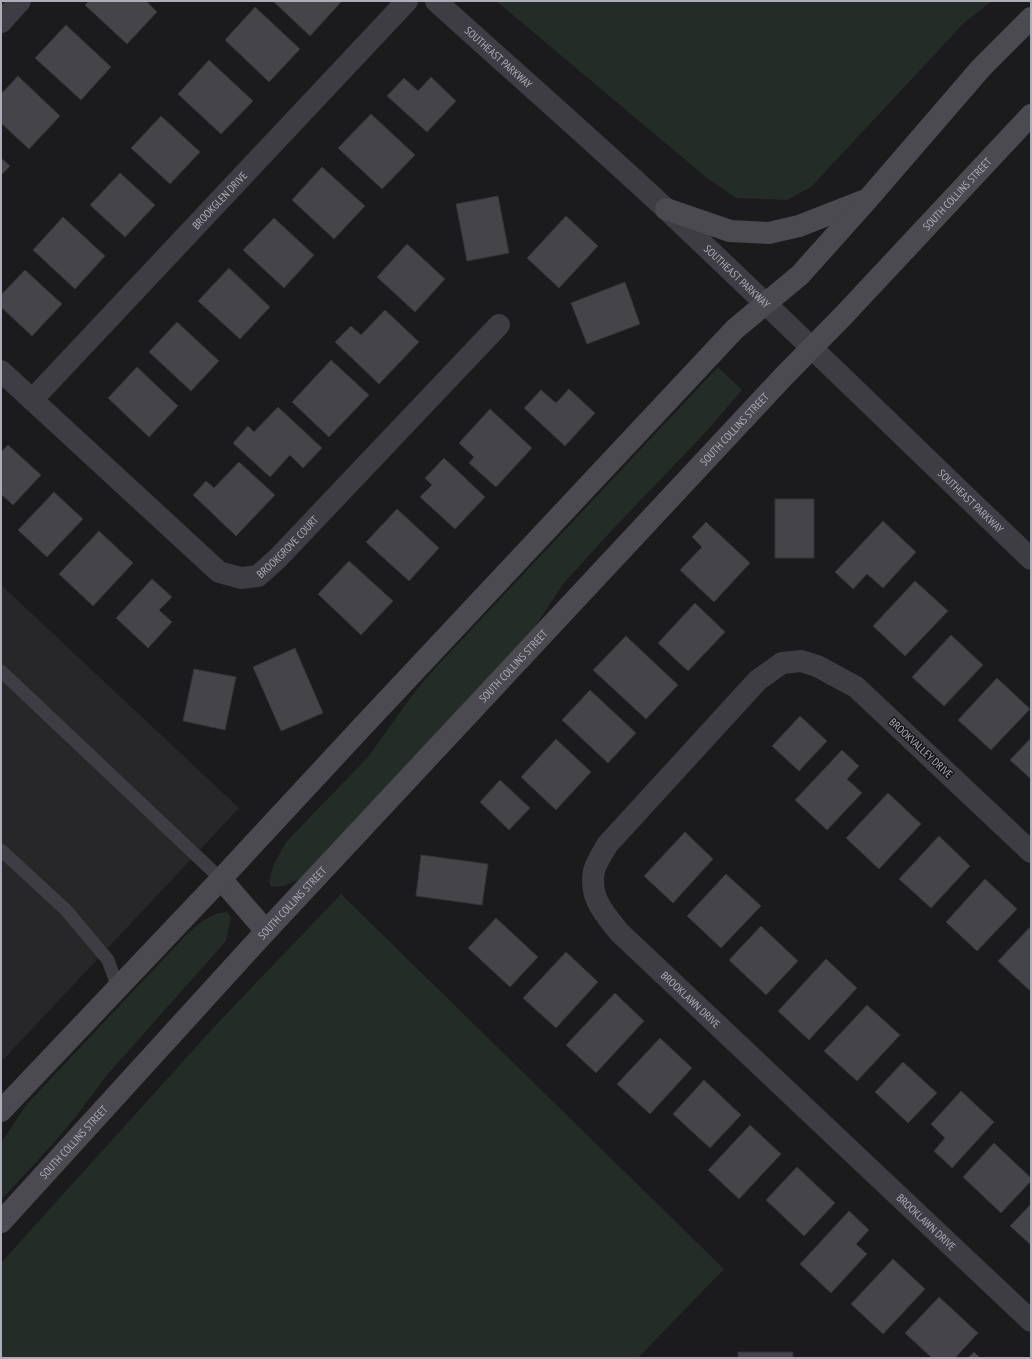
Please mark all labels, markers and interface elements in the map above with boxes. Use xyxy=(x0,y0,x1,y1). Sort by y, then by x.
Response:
street label: SOUTHEAST PARKWAY xyxy=(462,23,535,91)
street label: SOUTH COLLINS STREET xyxy=(920,155,995,233)
street label: BROOKGLEN DRIVE xyxy=(189,168,250,232)
street label: SOUTHEAST PARKWAY xyxy=(701,242,773,311)
street label: SOUTH COLLINS STREET xyxy=(697,390,772,469)
street label: SOUTHEAST PARKWAY xyxy=(935,466,1006,536)
street label: BROOKGROVE COURT xyxy=(254,513,321,581)
street label: SOUTH COLLINS STREET xyxy=(476,627,551,705)
street label: BROOKVALLEY DRIVE xyxy=(886,715,956,781)
street label: SOUTH COLLINS STREET xyxy=(255,864,330,942)
street label: BROOKLAWN DRIVE xyxy=(658,968,723,1031)
street label: SOUTH COLLINS STREET xyxy=(37,1102,111,1182)
street label: BROOKLAWN DRIVE xyxy=(894,1191,959,1254)

